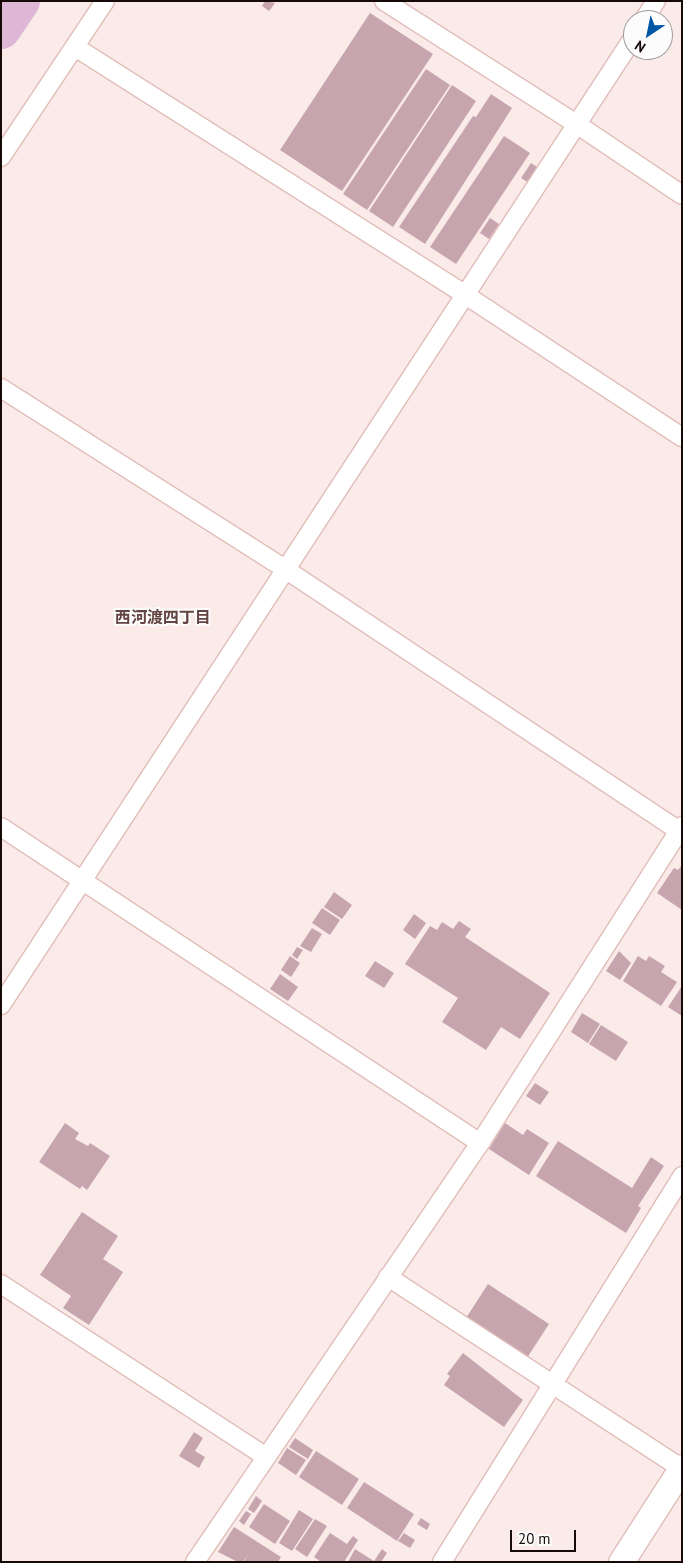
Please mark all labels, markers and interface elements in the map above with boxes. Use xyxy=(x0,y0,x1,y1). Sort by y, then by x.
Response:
north arrow xyxy=(623,10,673,60)
text: N xyxy=(631,37,649,57)
district label: 西河渡四丁目 xyxy=(115,607,211,627)
scale bar xyxy=(513,1520,579,1552)
text: 20 m xyxy=(518,1529,551,1548)

